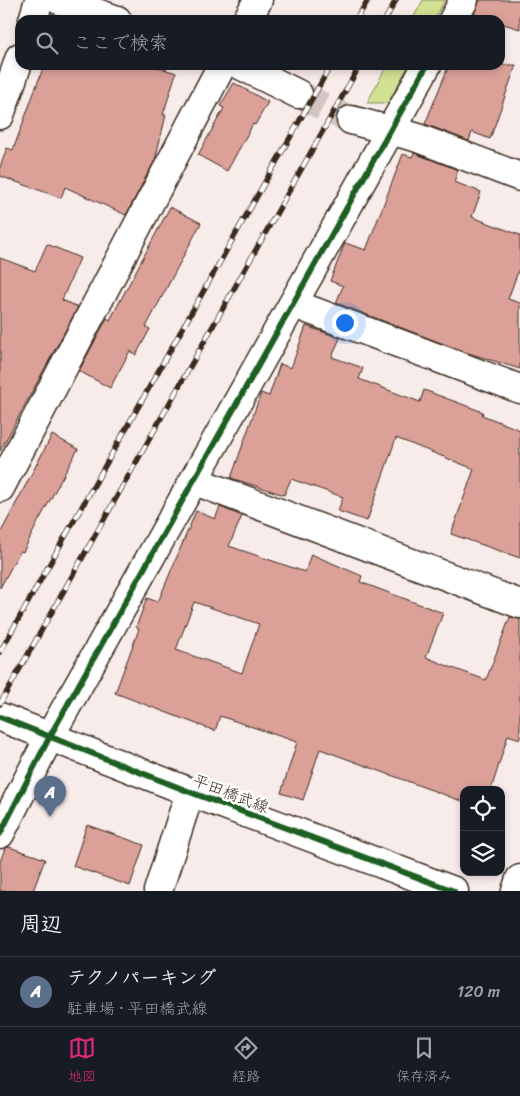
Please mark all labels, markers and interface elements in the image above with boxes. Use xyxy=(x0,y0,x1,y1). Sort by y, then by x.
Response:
search box xyxy=(15,15,505,70)
text: ここで検索 xyxy=(73,26,168,59)
icon: search xyxy=(33,29,61,57)
your location xyxy=(332,310,358,336)
street label: 平田橋武線 xyxy=(188,766,273,821)
pin: A xyxy=(34,776,66,817)
map controls xyxy=(460,786,505,876)
button: locate xyxy=(460,786,505,831)
button: layers xyxy=(460,831,505,876)
text: 周辺 xyxy=(20,905,62,943)
text: テクノパーキング xyxy=(67,961,216,994)
text: A xyxy=(31,977,41,1006)
text: 120 m xyxy=(457,977,500,1006)
text: 駐車場 · 平田橋武線 xyxy=(67,994,208,1023)
tab: 地図 xyxy=(68,1034,96,1089)
tab: 経路 xyxy=(232,1034,260,1089)
tab: 保存済み xyxy=(396,1034,452,1089)

